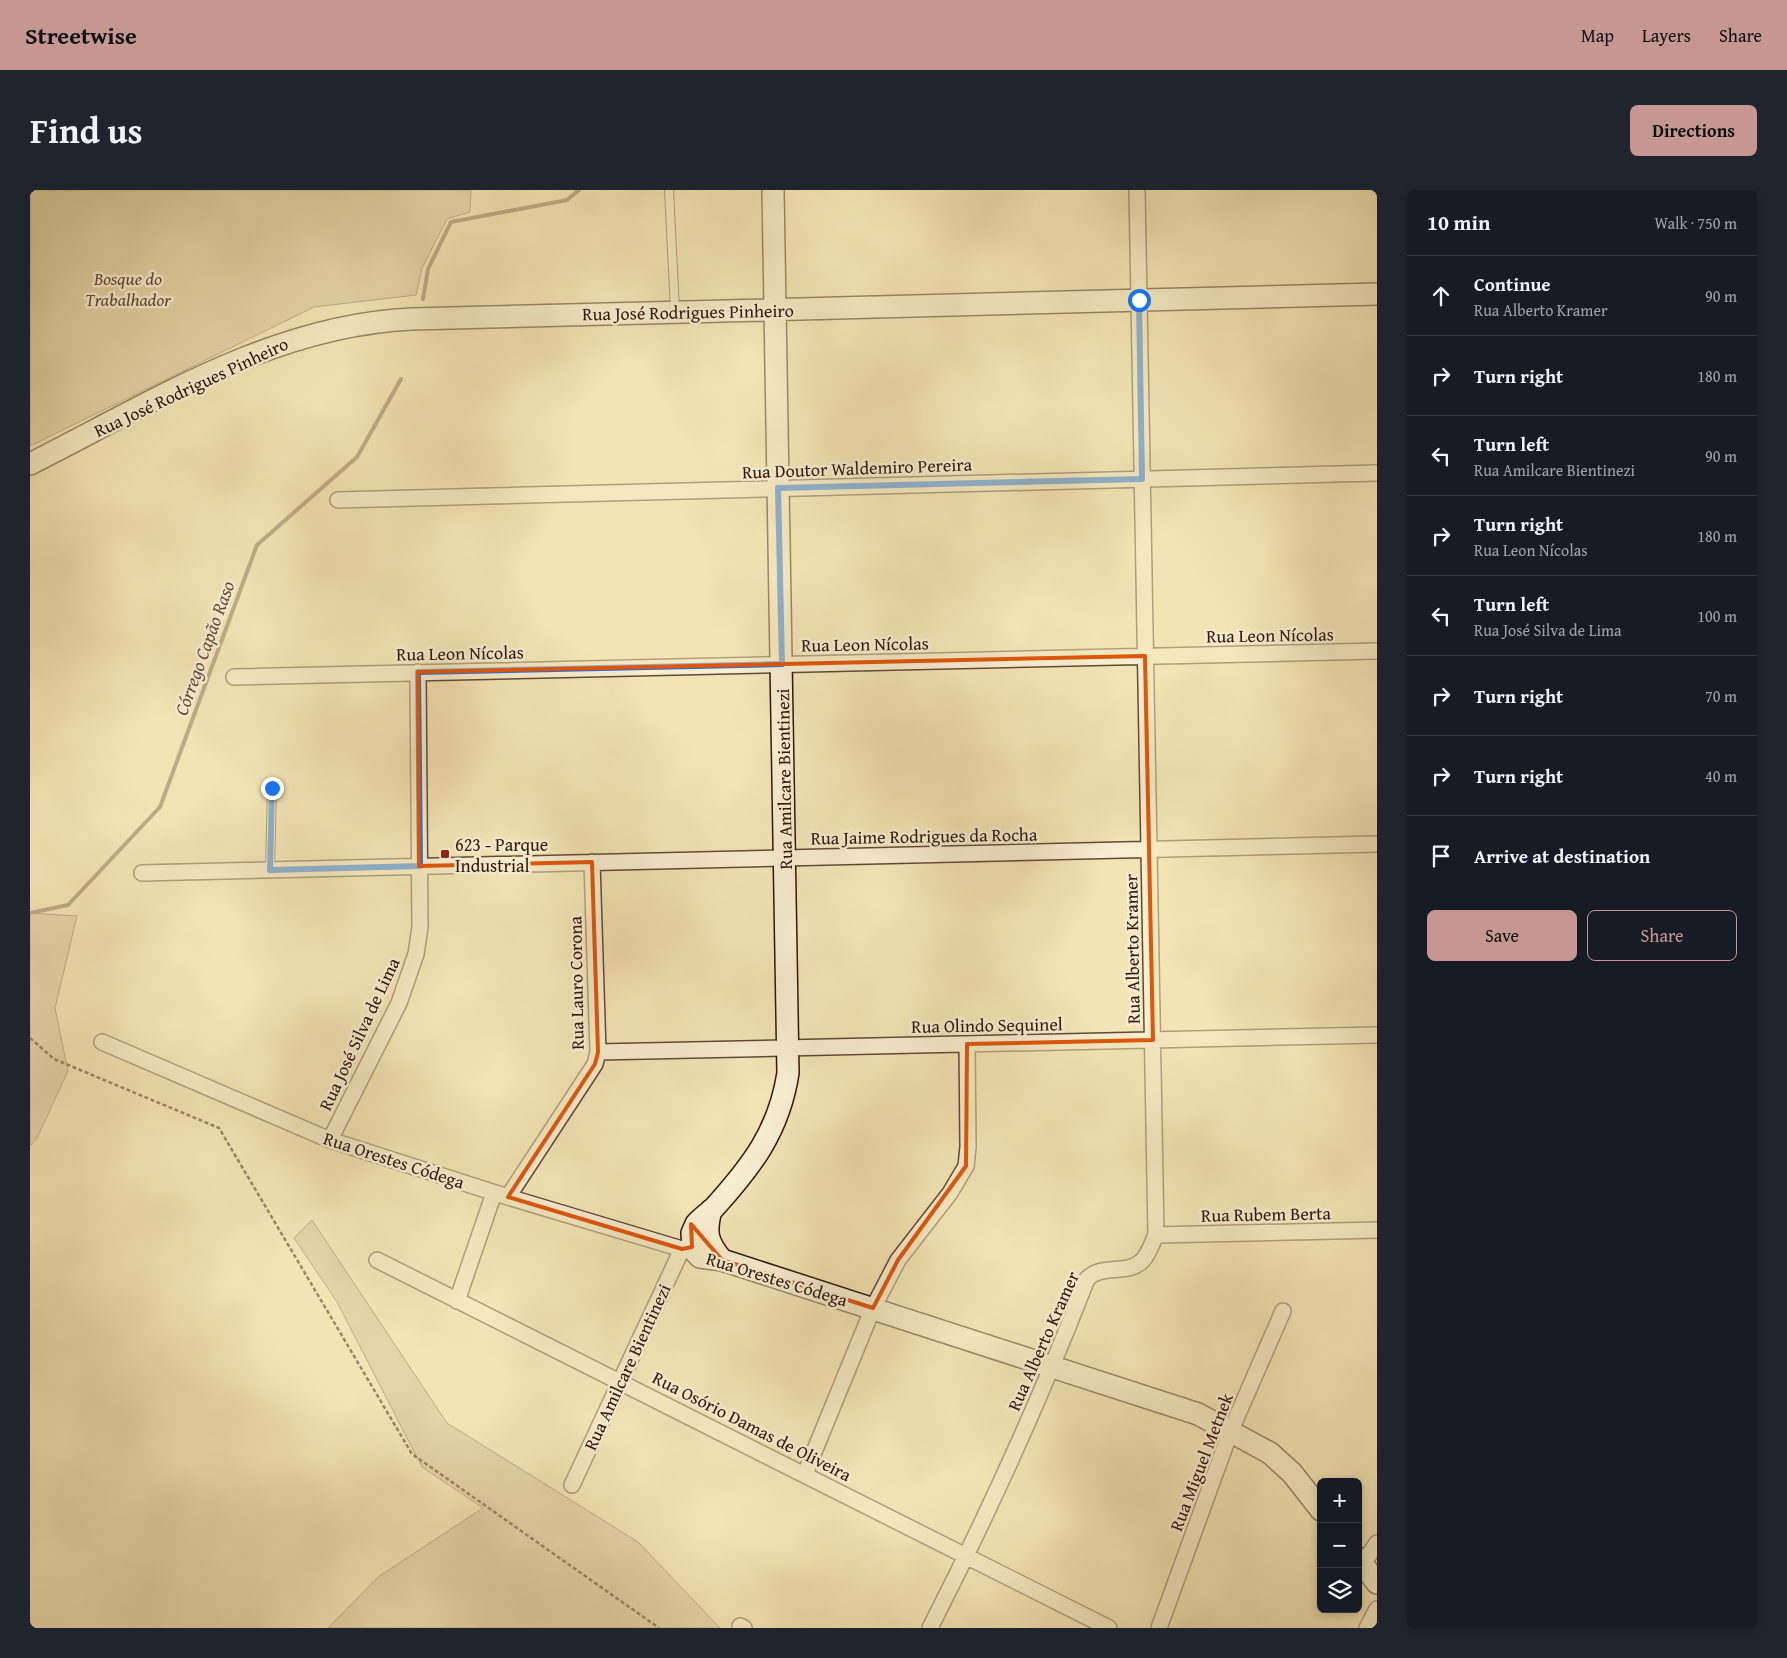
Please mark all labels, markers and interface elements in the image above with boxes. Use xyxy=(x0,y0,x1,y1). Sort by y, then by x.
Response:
text: Streetwise xyxy=(25,18,137,53)
text: Map xyxy=(1581,22,1614,49)
text: Layers xyxy=(1642,22,1691,49)
text: Share xyxy=(1719,22,1762,49)
text: Find us xyxy=(30,105,143,156)
button: Directions xyxy=(1630,105,1757,156)
text: 10 min xyxy=(1427,207,1490,238)
text: Walk · 750 m xyxy=(1654,211,1737,235)
park label: Bosque do Trabalhador xyxy=(85,265,172,313)
text: Continue xyxy=(1474,270,1551,298)
icon: ahead xyxy=(1427,282,1455,310)
text: 90 m xyxy=(1705,284,1737,308)
route start xyxy=(1128,289,1151,312)
street label: Rua José Rodrigues Pinheiro xyxy=(582,297,794,327)
text: Rua Alberto Kramer xyxy=(1474,298,1608,322)
street label: Rua José Rodrigues Pinheiro xyxy=(89,330,293,444)
icon: right xyxy=(1427,362,1455,390)
text: Turn right xyxy=(1474,362,1563,390)
text: 180 m xyxy=(1697,364,1737,388)
text: Turn left xyxy=(1474,430,1549,458)
icon: left xyxy=(1427,442,1455,470)
text: 90 m xyxy=(1705,444,1737,468)
street label: Rua Doutor Waldemiro Pereira xyxy=(742,450,973,486)
text: Rua Amilcare Bientinezi xyxy=(1474,458,1635,482)
text: Turn right xyxy=(1474,510,1563,538)
icon: right xyxy=(1427,522,1455,550)
text: 180 m xyxy=(1697,524,1737,548)
text: Rua Leon Nícolas xyxy=(1474,538,1588,562)
water label: Córrego Capão Raso xyxy=(167,577,241,719)
text: Turn left xyxy=(1474,590,1549,618)
icon: left xyxy=(1427,602,1455,630)
text: 100 m xyxy=(1697,604,1737,628)
text: Rua José Silva de Lima xyxy=(1474,618,1622,642)
street label: Rua Leon Nícolas xyxy=(1206,620,1334,650)
street label: Rua Leon Nícolas xyxy=(801,629,929,659)
street label: Rua Leon Nícolas xyxy=(396,638,524,668)
icon: right xyxy=(1427,682,1455,710)
text: Turn right xyxy=(1474,682,1563,710)
text: 70 m xyxy=(1705,684,1737,708)
street label: Rua Amilcare Bientinezi xyxy=(769,688,799,870)
icon: right xyxy=(1427,762,1455,790)
text: Turn right xyxy=(1474,762,1563,790)
text: 40 m xyxy=(1705,764,1737,788)
route end xyxy=(261,777,284,800)
street label: Rua Jaime Rodrigues da Rocha xyxy=(810,821,1038,851)
place label: 623 - Parque Industrial xyxy=(455,831,548,879)
icon: arrive xyxy=(1427,842,1455,870)
text: Arrive at destination xyxy=(1474,842,1650,870)
marker: 623 - Parque Industrial xyxy=(439,848,451,860)
street label: Rua Alberto Kramer xyxy=(1117,873,1147,1024)
button: Save xyxy=(1427,910,1577,961)
button: Share xyxy=(1587,910,1737,961)
street label: Rua Lauro Corona xyxy=(561,915,591,1050)
street label: Rua José Silva de Lima xyxy=(312,953,407,1115)
street label: Rua Olindo Sequinel xyxy=(911,1010,1063,1040)
street label: Rua Orestes Códega xyxy=(320,1125,468,1196)
street label: Rua Rubem Berta xyxy=(1201,1199,1332,1229)
street label: Rua Orestes Códega xyxy=(703,1245,852,1313)
street label: Rua Alberto Kramer xyxy=(1000,1266,1086,1415)
street label: Rua Amilcare Bientinezi xyxy=(577,1279,677,1455)
street label: Rua Osório Damas de Oliveira xyxy=(648,1364,857,1488)
street label: Rua Miguel Metnek xyxy=(1162,1388,1240,1535)
map controls xyxy=(1317,1478,1362,1613)
button: + xyxy=(1317,1478,1362,1523)
button: − xyxy=(1317,1523,1362,1568)
button: layers xyxy=(1317,1568,1362,1613)

